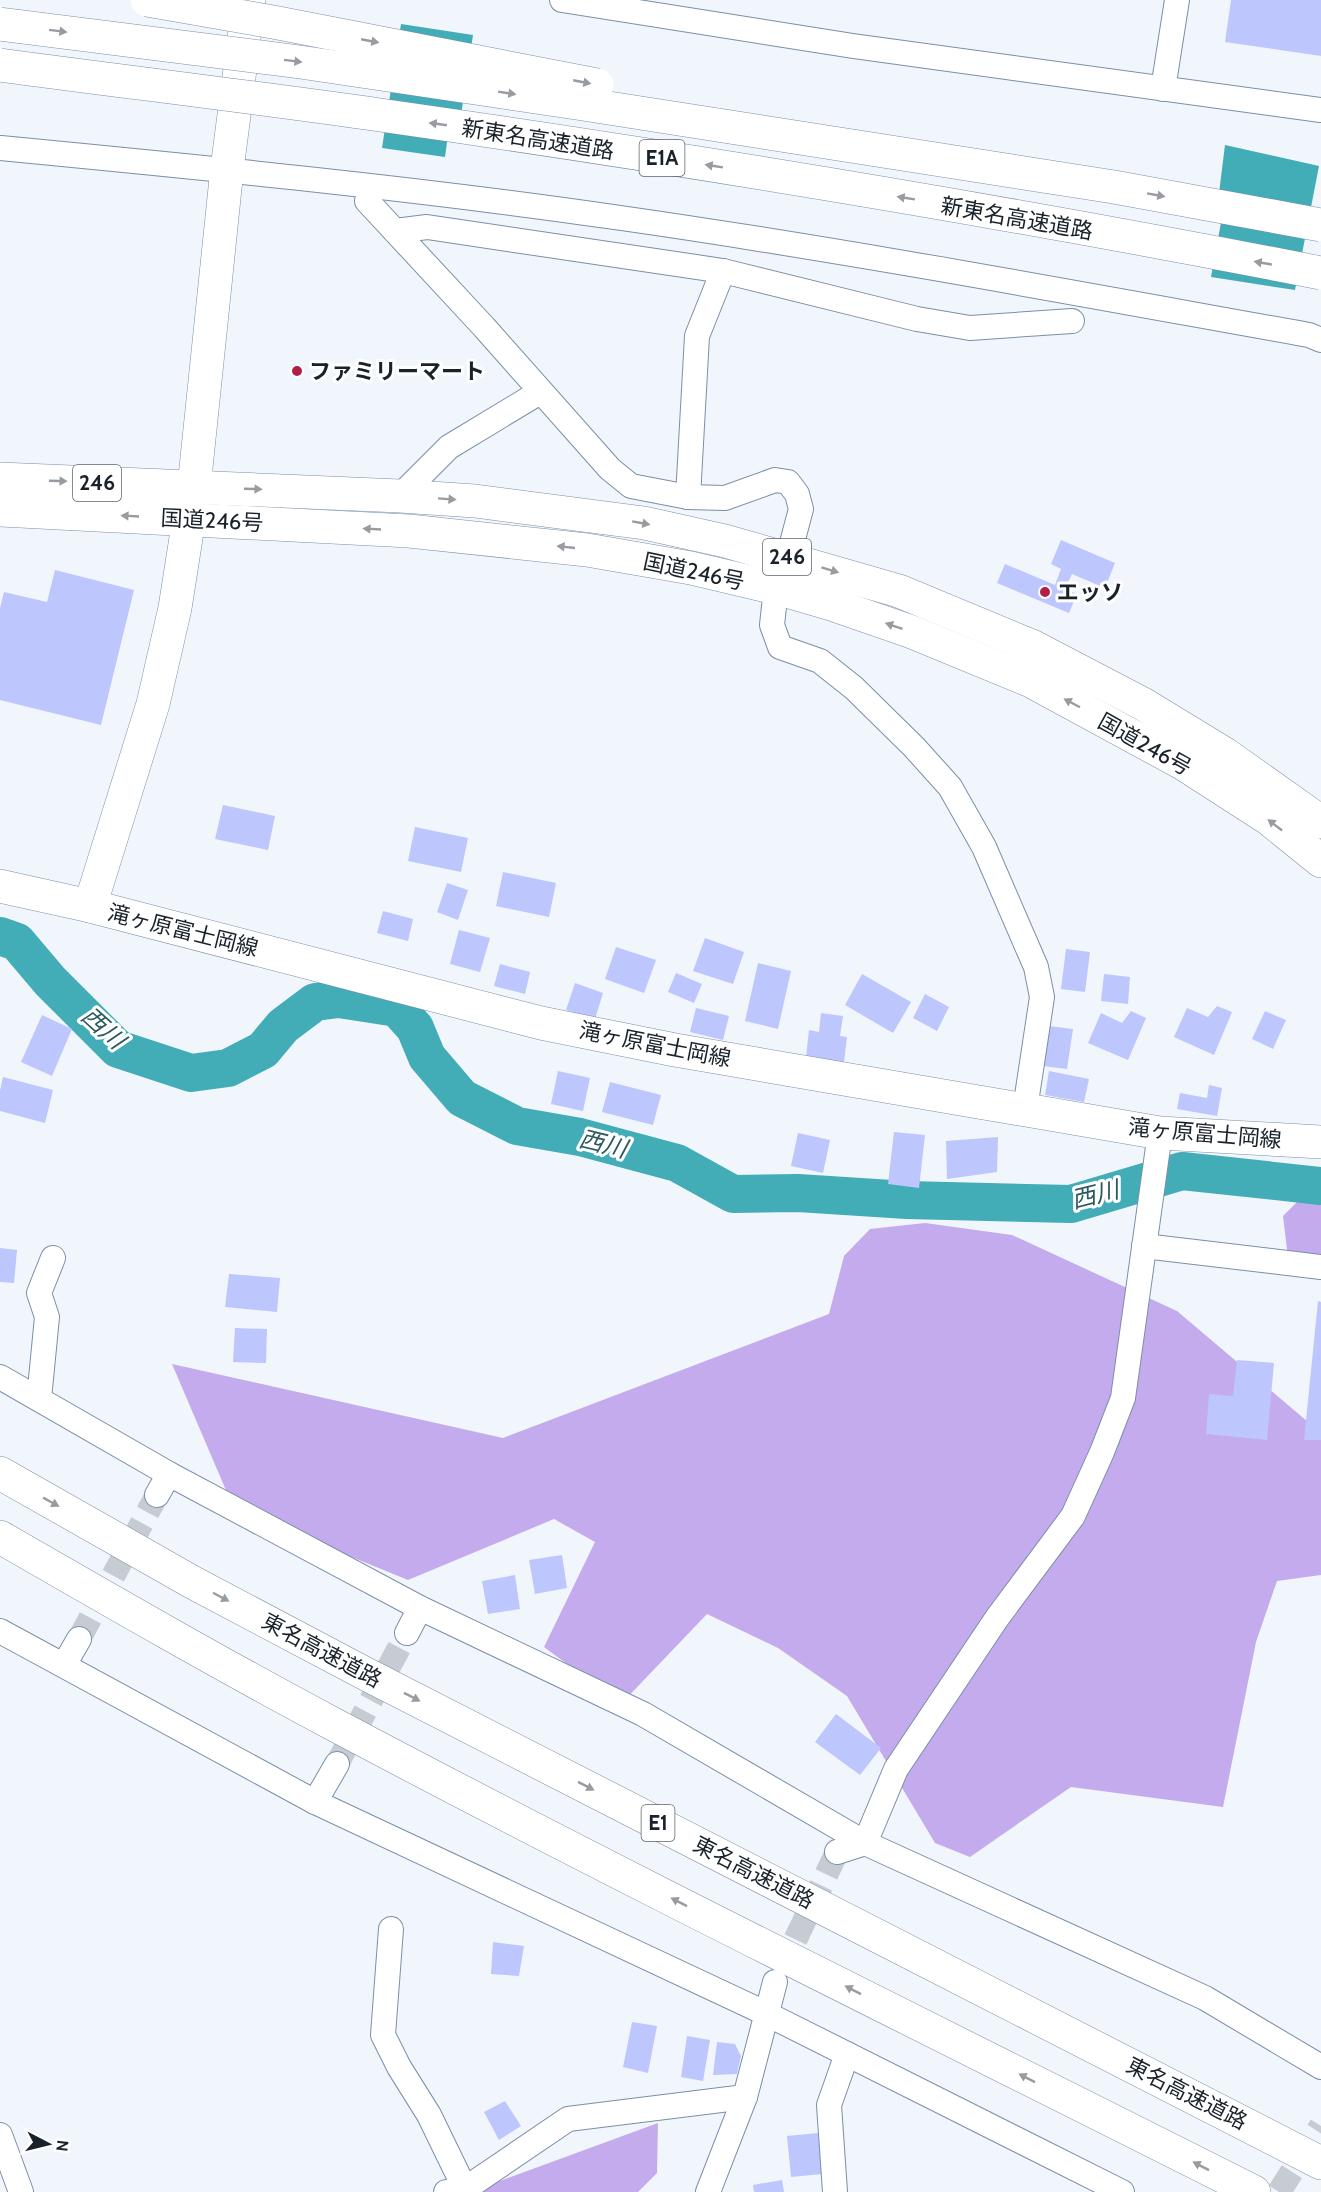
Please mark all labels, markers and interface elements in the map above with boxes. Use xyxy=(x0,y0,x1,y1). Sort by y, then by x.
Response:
one-way arrow xyxy=(49,27,68,36)
one-way arrow xyxy=(361,37,380,46)
one-way arrow xyxy=(284,56,303,65)
one-way arrow xyxy=(573,78,592,87)
one-way arrow xyxy=(497,88,516,97)
street label: 新東名高速道路 xyxy=(460,114,616,165)
one-way arrow xyxy=(429,119,448,128)
road number: E1A xyxy=(640,140,684,176)
one-way arrow xyxy=(704,162,723,171)
one-way arrow xyxy=(1146,191,1165,200)
street label: 新東名高速道路 xyxy=(939,192,1095,245)
one-way arrow xyxy=(897,193,916,202)
one-way arrow xyxy=(1254,258,1273,267)
place label: ファミリーマート xyxy=(309,358,485,385)
marker: ファミリーマート xyxy=(290,364,304,378)
road number: 246 xyxy=(73,465,121,501)
one-way arrow xyxy=(49,477,68,486)
one-way arrow xyxy=(243,485,262,494)
one-way arrow xyxy=(438,495,457,504)
street label: 国道246号 xyxy=(160,504,264,537)
one-way arrow xyxy=(121,512,140,521)
one-way arrow xyxy=(632,519,651,528)
one-way arrow xyxy=(362,524,381,533)
road number: 246 xyxy=(763,539,811,575)
one-way arrow xyxy=(556,542,575,552)
street label: 国道246号 xyxy=(641,548,747,595)
one-way arrow xyxy=(821,566,839,575)
place label: エッソ xyxy=(1057,579,1123,606)
marker: エッソ xyxy=(1038,585,1052,599)
one-way arrow xyxy=(885,620,903,630)
one-way arrow xyxy=(1063,698,1080,708)
street label: 国道246号 xyxy=(1093,708,1196,781)
one-way arrow xyxy=(1268,819,1283,831)
street label: 滝ヶ原富士岡線 xyxy=(105,899,261,962)
water label: 西川 xyxy=(76,1001,133,1056)
street label: 滝ヶ原富士岡線 xyxy=(577,1017,733,1072)
street label: 滝ヶ原富士岡線 xyxy=(1127,1113,1283,1154)
water label: 西川 xyxy=(576,1124,633,1164)
water label: 西川 xyxy=(1068,1174,1125,1214)
one-way arrow xyxy=(42,1497,59,1507)
one-way arrow xyxy=(213,1592,230,1602)
street label: 東名高速道路 xyxy=(257,1608,386,1693)
one-way arrow xyxy=(404,1692,421,1702)
one-way arrow xyxy=(577,1781,594,1791)
road number: E1 xyxy=(642,1805,674,1841)
street label: 東名高速道路 xyxy=(689,1830,819,1914)
one-way arrow xyxy=(670,1898,688,1908)
one-way arrow xyxy=(845,1985,862,1995)
street label: 東名高速道路 xyxy=(1122,2051,1252,2135)
one-way arrow xyxy=(1019,2073,1036,2083)
north arrow xyxy=(18,2114,78,2174)
text: N xyxy=(52,2139,73,2153)
one-way arrow xyxy=(1193,2161,1210,2170)

